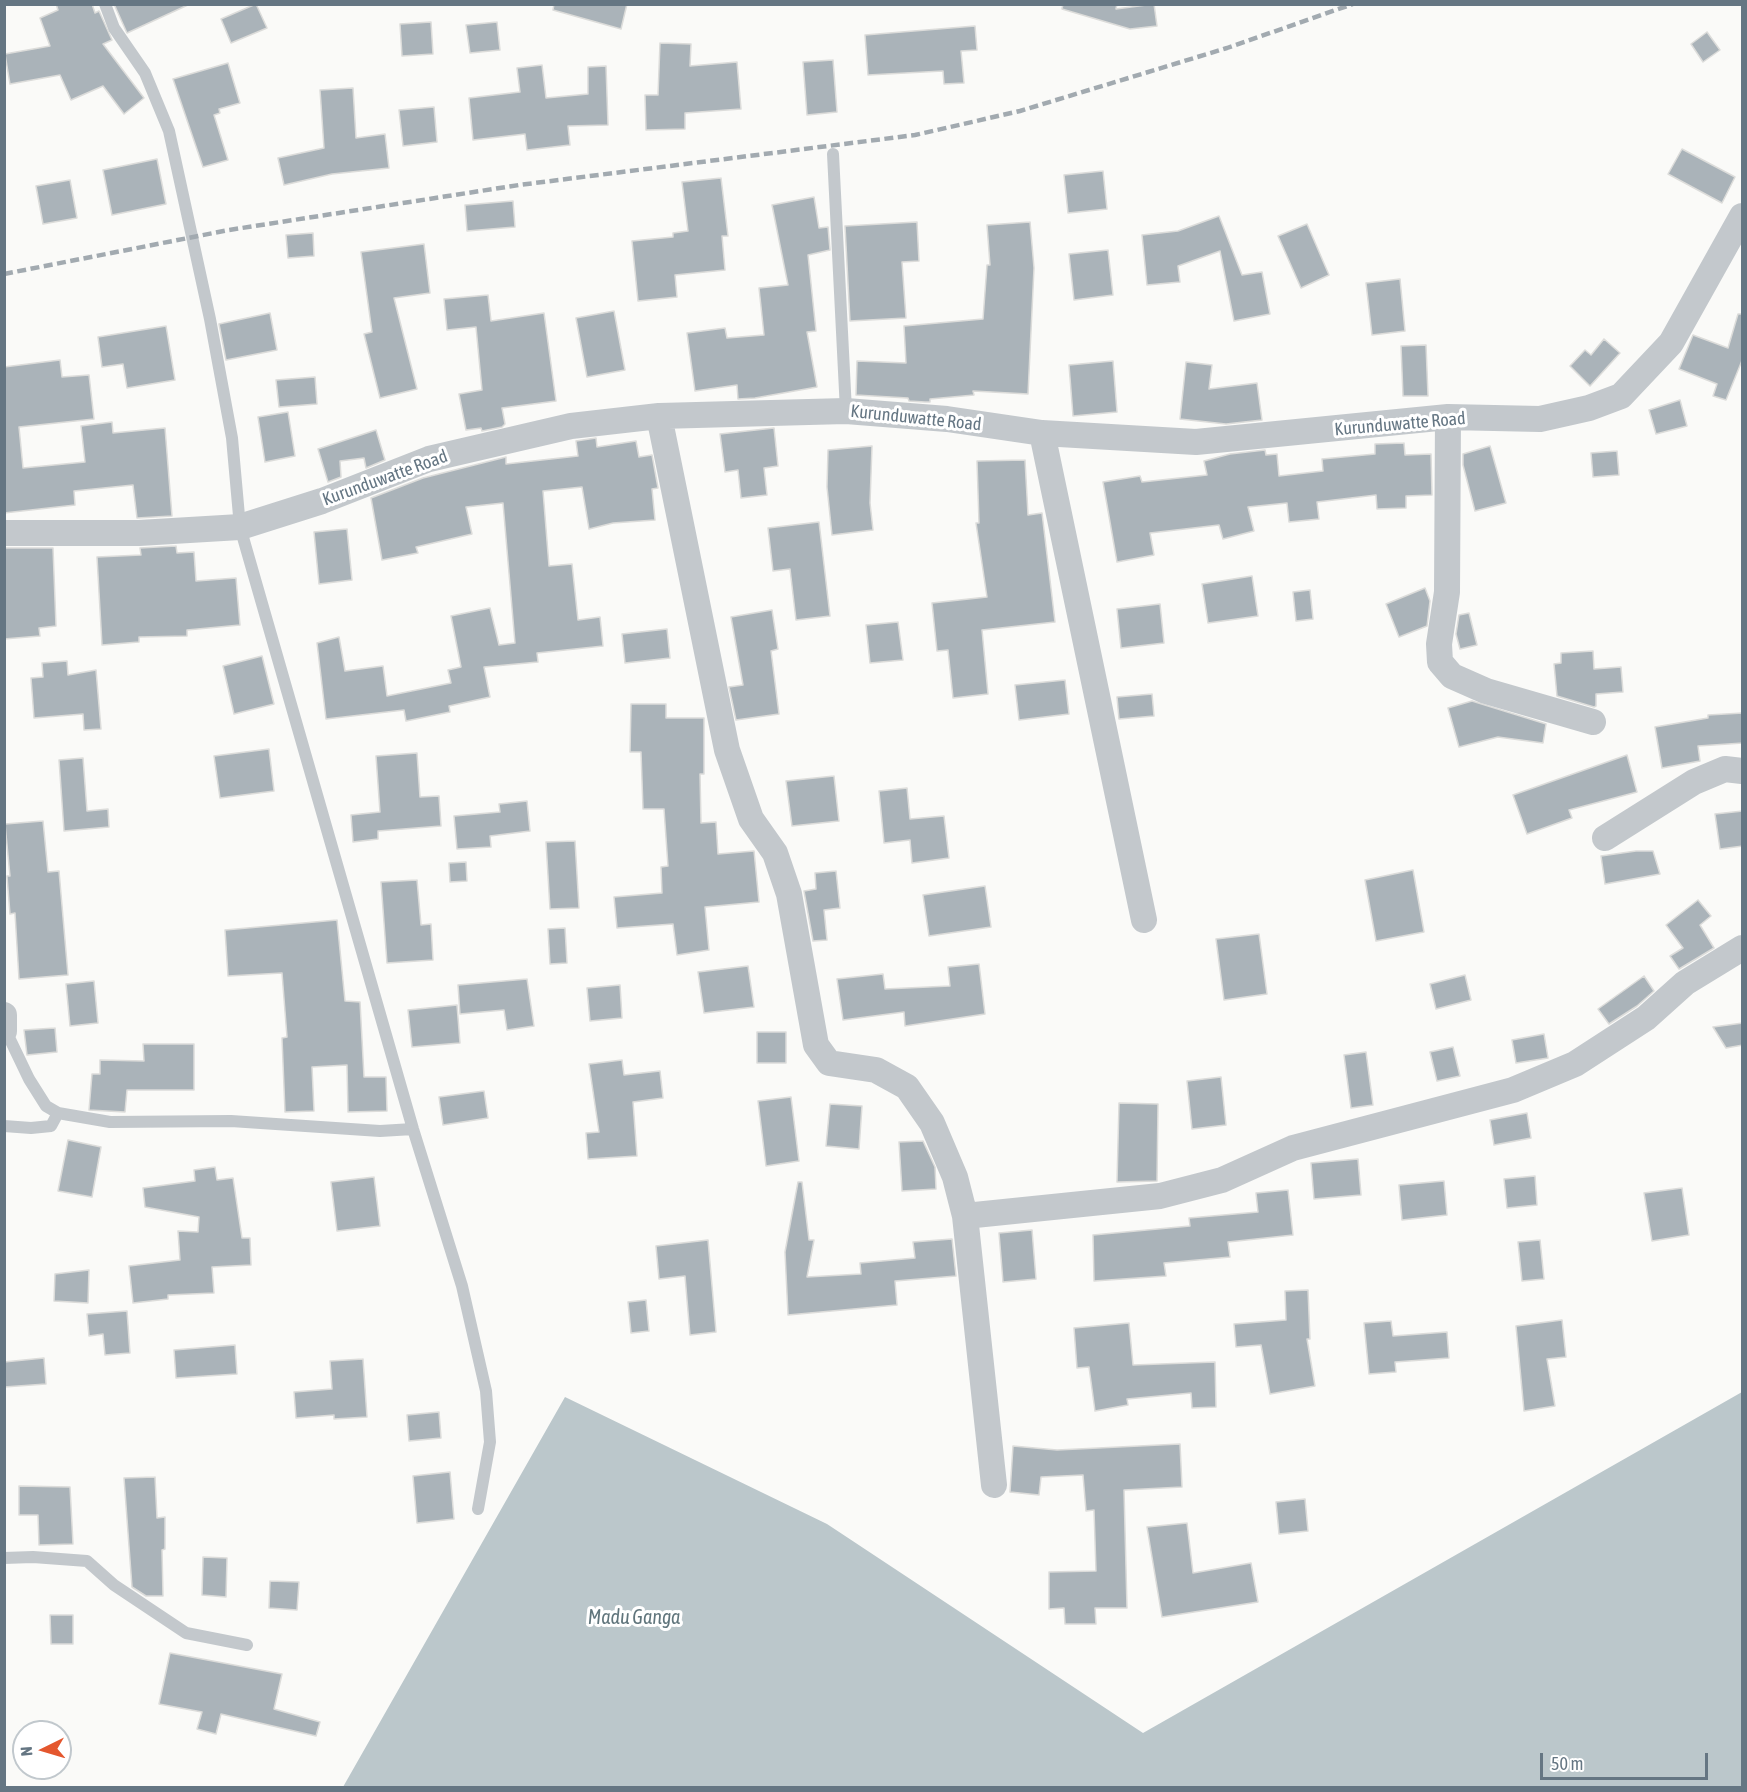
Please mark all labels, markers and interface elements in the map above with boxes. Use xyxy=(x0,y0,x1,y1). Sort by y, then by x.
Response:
street label: Kurunduwatte Road xyxy=(850,400,982,436)
street label: Kurunduwatte Road xyxy=(1334,408,1466,440)
street label: Kurunduwatte Road xyxy=(320,445,450,511)
water label: Madu Ganga xyxy=(588,1606,680,1630)
north arrow xyxy=(12,1720,72,1780)
scale bar xyxy=(1543,1741,1711,1779)
text: N xyxy=(17,1746,35,1757)
text: 50 m xyxy=(1551,1753,1583,1774)

